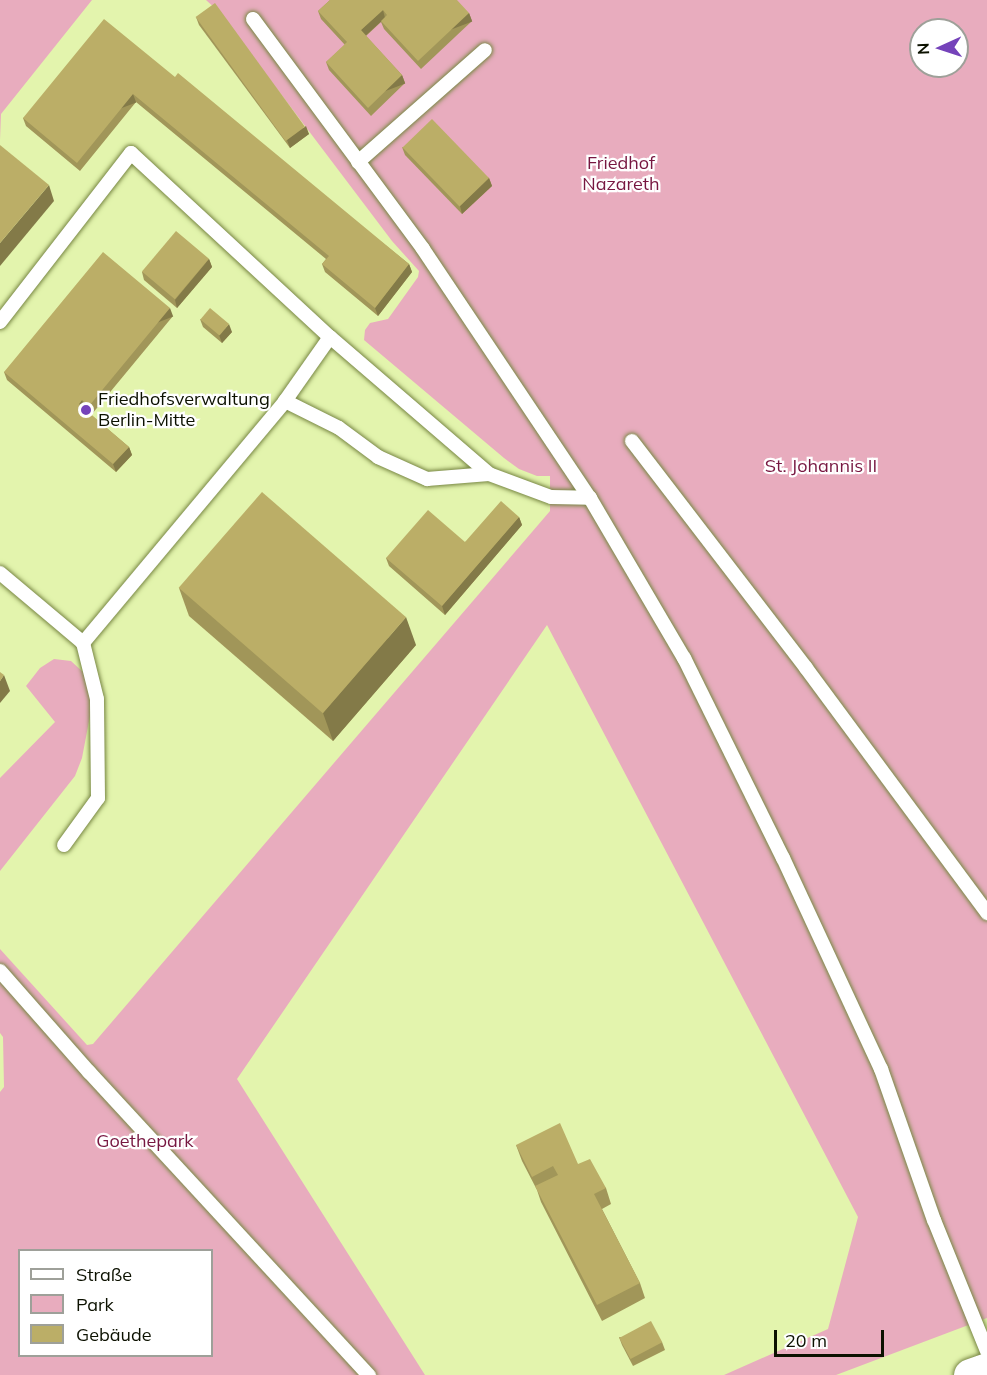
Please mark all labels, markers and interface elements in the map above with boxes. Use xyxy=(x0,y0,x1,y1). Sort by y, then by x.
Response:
north arrow xyxy=(909,18,969,78)
text: N xyxy=(913,42,933,55)
park label: Friedhof Nazareth xyxy=(582,153,660,195)
place label: Friedhofsverwaltung Berlin-Mitte xyxy=(98,389,270,432)
marker: Friedhofsverwaltung Berlin-Mitte xyxy=(79,403,93,417)
park label: St. Johannis II xyxy=(765,455,877,477)
park label: Goethepark xyxy=(96,1130,194,1152)
legend xyxy=(18,1249,213,1357)
text: Straße xyxy=(76,1263,132,1286)
text: Park xyxy=(76,1293,114,1316)
scale bar xyxy=(777,1318,886,1356)
text: Gebäude xyxy=(76,1323,152,1346)
text: 20 m xyxy=(785,1329,827,1352)

